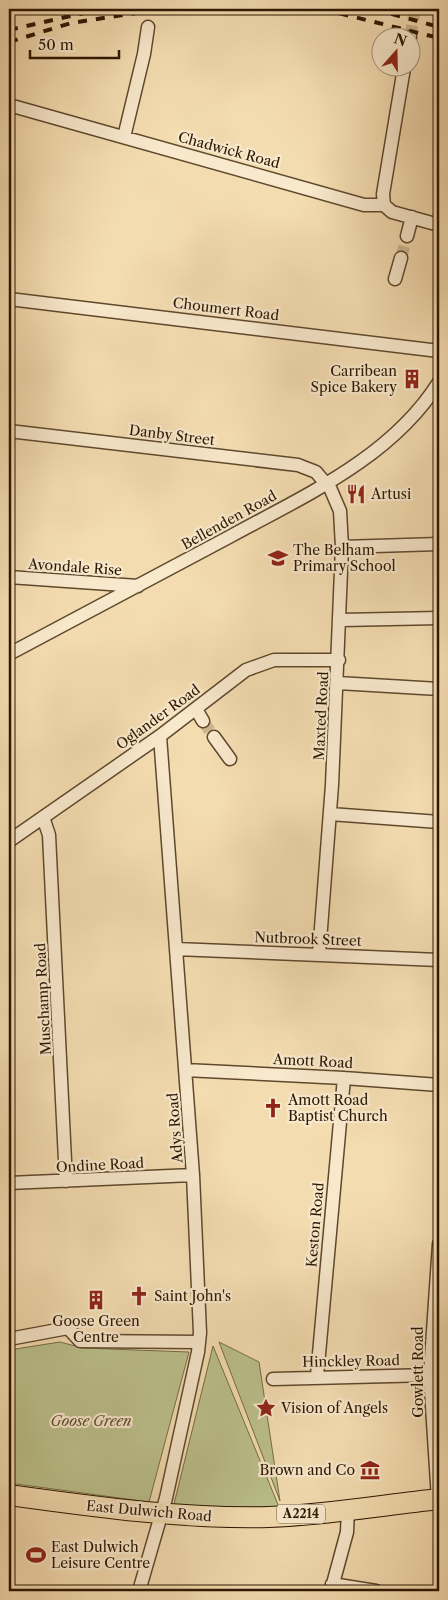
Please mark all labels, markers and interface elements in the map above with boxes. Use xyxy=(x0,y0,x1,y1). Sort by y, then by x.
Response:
scale bar xyxy=(30,28,119,60)
north arrow xyxy=(370,28,420,78)
text: N xyxy=(392,29,409,50)
text: 50 m xyxy=(38,35,74,54)
street label: Chadwick Road xyxy=(176,128,282,172)
street label: Choumert Road xyxy=(172,294,281,324)
place label: Carribean Spice Bakery xyxy=(311,362,397,396)
building icon: Carribean Spice Bakery xyxy=(401,368,423,390)
street label: Danby Street xyxy=(128,421,216,449)
restaurant icon: Artusi xyxy=(345,483,367,505)
place label: Artusi xyxy=(370,485,411,503)
street label: Bellenden Road xyxy=(178,486,280,554)
place label: The Belham Primary School xyxy=(293,541,396,575)
school or university icon: The Belham Primary School xyxy=(267,547,289,569)
street label: Avondale Rise xyxy=(26,555,123,579)
street label: Maxted Road xyxy=(310,670,332,761)
street label: Oglander Road xyxy=(112,680,204,754)
street label: Nutbrook Street xyxy=(254,928,362,950)
street label: Muschamp Road xyxy=(31,942,55,1055)
street label: Amott Road xyxy=(271,1050,354,1072)
place label: Amott Road Baptist Church xyxy=(287,1091,388,1125)
street label: Adys Road xyxy=(164,1092,187,1165)
church icon: Amott Road Baptist Church xyxy=(262,1097,284,1119)
street label: Ondine Road xyxy=(56,1154,145,1176)
street label: Keston Road xyxy=(302,1181,328,1268)
church icon: Saint John's xyxy=(128,1285,150,1307)
place label: Saint John's xyxy=(154,1287,231,1305)
building icon: Goose Green Centre xyxy=(85,1289,107,1311)
place label: Goose Green Centre xyxy=(52,1312,140,1346)
street label: Gowlett Road xyxy=(409,1326,427,1418)
street label: Hinckley Road xyxy=(302,1351,401,1371)
place icon: Vision of Angels xyxy=(255,1397,277,1419)
place label: Vision of Angels xyxy=(280,1399,388,1417)
park label: Goose Green xyxy=(51,1412,131,1430)
museum icon: Brown and Co xyxy=(359,1459,381,1481)
place label: Brown and Co xyxy=(260,1461,355,1479)
street label: East Dulwich Road xyxy=(85,1497,213,1525)
road number: A2214 xyxy=(277,1505,325,1524)
place label: East Dulwich Leisure Centre xyxy=(51,1538,150,1572)
sports icon: East Dulwich Leisure Centre xyxy=(25,1544,47,1566)

